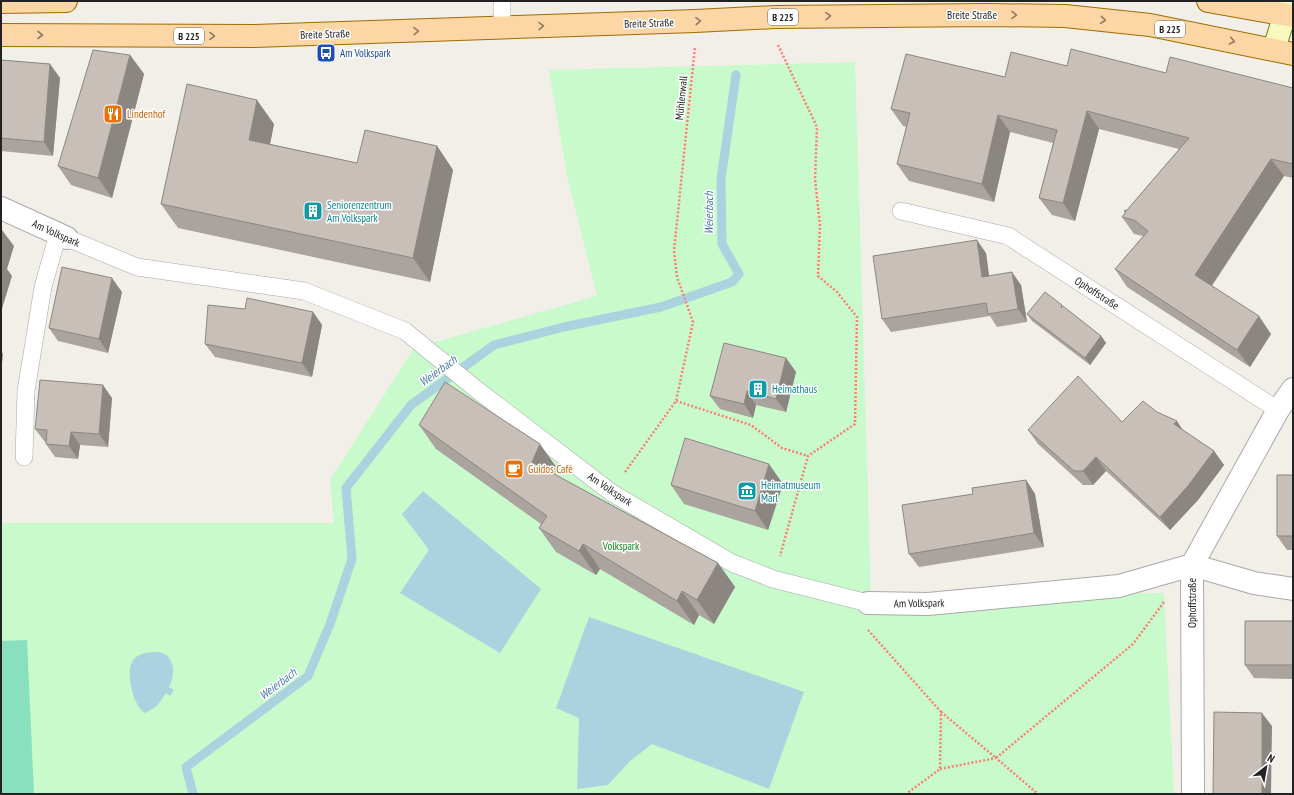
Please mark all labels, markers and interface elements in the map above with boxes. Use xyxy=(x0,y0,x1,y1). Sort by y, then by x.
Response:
street label: Breite Straße xyxy=(947,8,997,22)
road number: B 225 xyxy=(768,9,798,25)
one-way arrow xyxy=(1011,11,1017,19)
one-way arrow xyxy=(825,12,831,20)
street label: Breite Straße xyxy=(624,15,675,31)
one-way arrow xyxy=(1100,16,1107,25)
one-way arrow xyxy=(695,17,701,26)
road number: B 225 xyxy=(1155,21,1185,37)
one-way arrow xyxy=(538,22,544,30)
street label: Breite Straße xyxy=(300,26,351,42)
one-way arrow xyxy=(413,27,419,35)
road number: B 225 xyxy=(174,28,204,44)
one-way arrow xyxy=(37,31,43,39)
one-way arrow xyxy=(209,32,215,40)
one-way arrow xyxy=(1229,36,1235,44)
bus stop icon: Am Volkspark xyxy=(315,42,337,64)
place label: Am Volkspark xyxy=(340,46,391,60)
street label: Mühlenwall xyxy=(672,75,690,121)
restaurant icon: Lindenhof xyxy=(102,103,124,125)
place label: Lindenhof xyxy=(127,107,166,121)
water label: Weierbach xyxy=(701,191,716,235)
place label: Seniorenzentrum Am Volkspark xyxy=(327,198,392,225)
building icon: Seniorenzentrum Am Volkspark xyxy=(302,200,324,222)
street label: Am Volkspark xyxy=(30,216,83,250)
street label: Ophoffstraße xyxy=(1072,274,1122,313)
water label: Weierbach xyxy=(416,351,460,389)
building icon: Heimathaus xyxy=(747,378,769,400)
place label: Heimathaus xyxy=(772,382,817,396)
cafe icon: Guidos Café xyxy=(503,458,525,480)
place label: Guidos Café xyxy=(528,462,573,476)
street label: Am Volkspark xyxy=(585,469,636,509)
place label: Heimatmuseum Marl xyxy=(761,478,821,505)
museum icon: Heimatmuseum Marl xyxy=(736,480,758,502)
park label: Volkspark xyxy=(602,539,640,553)
street label: Ophoffstraße xyxy=(1185,578,1199,628)
street label: Am Volkspark xyxy=(893,596,945,610)
water label: Weierbach xyxy=(256,664,300,703)
north arrow xyxy=(1246,747,1286,787)
text: N xyxy=(1265,751,1277,766)

